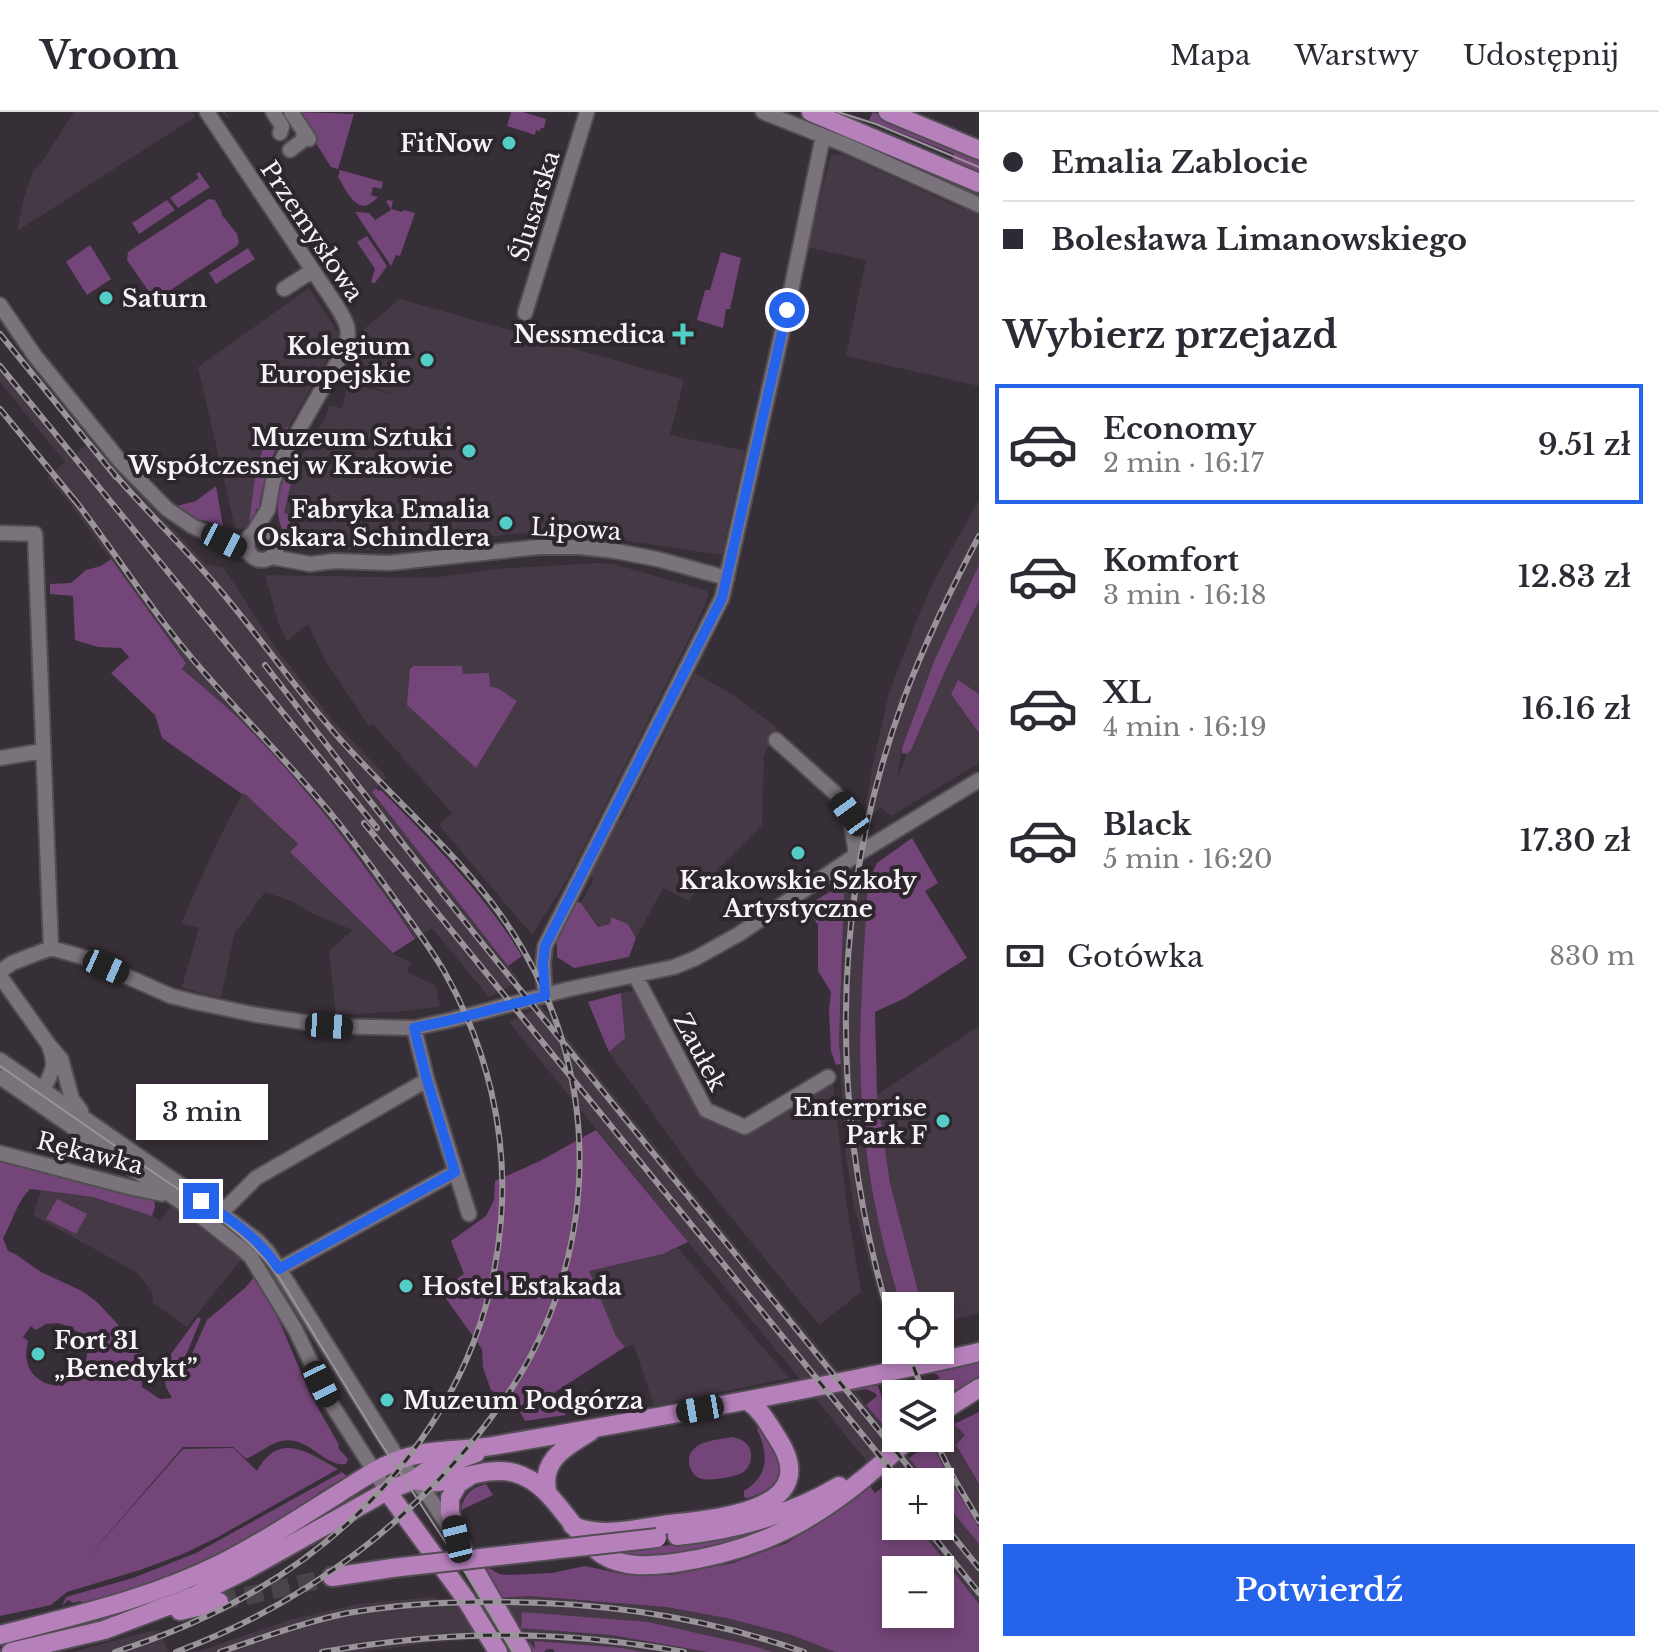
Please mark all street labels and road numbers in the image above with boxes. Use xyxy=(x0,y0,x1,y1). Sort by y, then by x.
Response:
street label: Ślusarska xyxy=(504,146,566,265)
street label: Przemysłowa xyxy=(254,155,370,307)
street label: Lipowa xyxy=(530,512,623,546)
street label: Zaułek xyxy=(667,1008,733,1096)
street label: Rękawka xyxy=(34,1126,147,1180)

